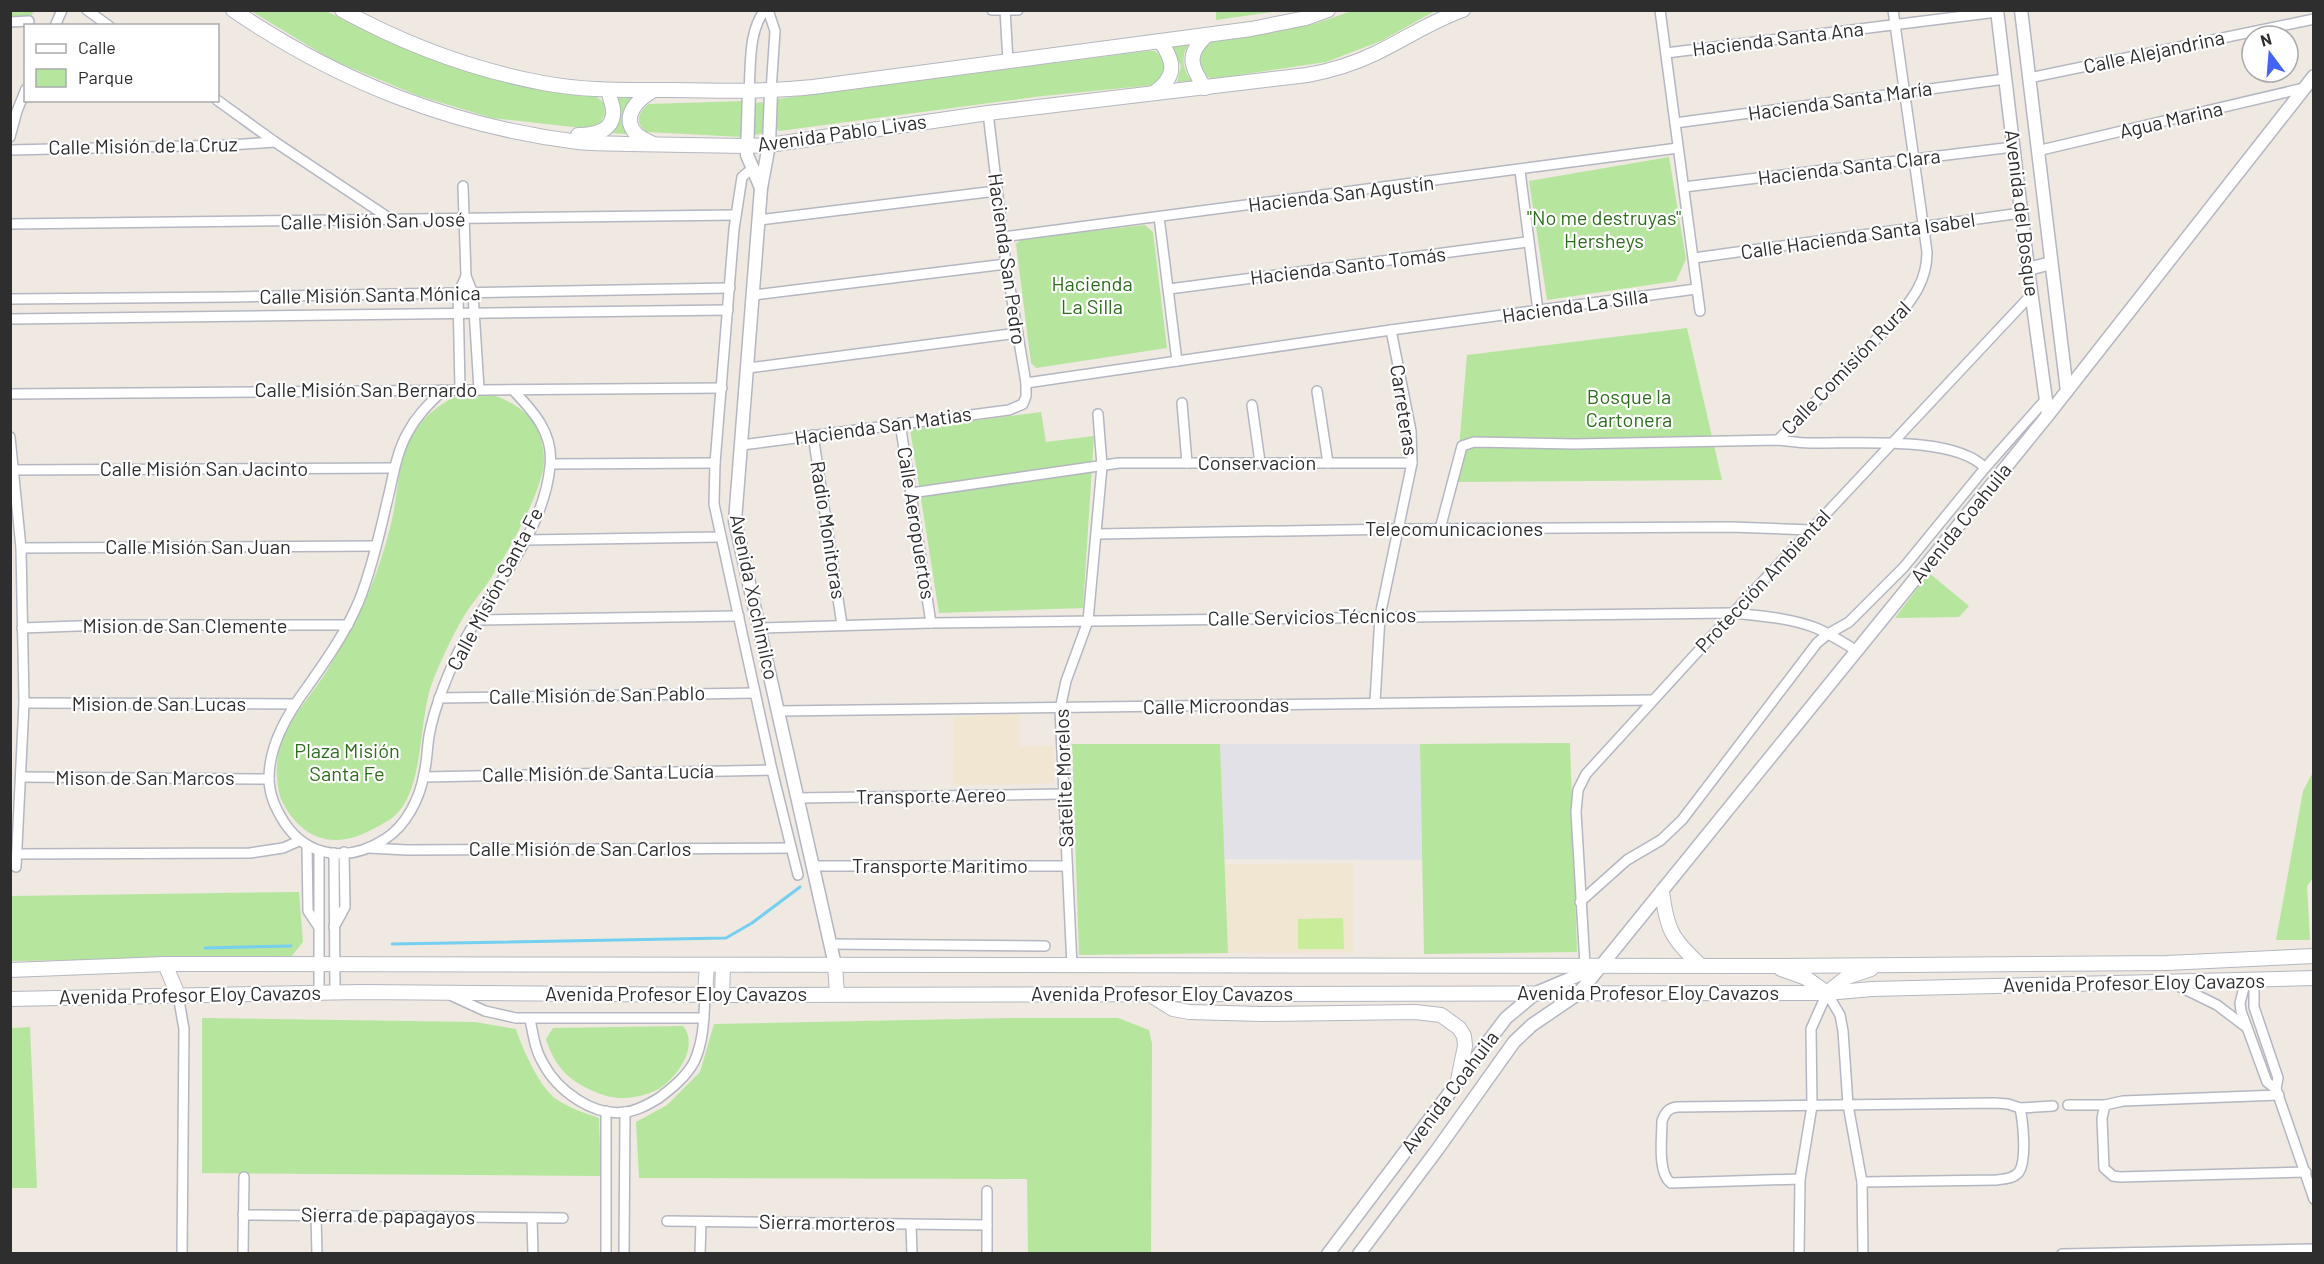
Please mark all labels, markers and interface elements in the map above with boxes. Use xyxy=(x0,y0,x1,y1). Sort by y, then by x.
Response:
street label: Hacienda Santa Ana xyxy=(1691,16,1865,60)
legend xyxy=(24,24,219,102)
street label: Calle Alejandrina xyxy=(2081,24,2226,78)
north arrow xyxy=(2240,24,2300,84)
text: N xyxy=(2258,29,2273,50)
text: Calle xyxy=(78,36,116,58)
text: Parque xyxy=(78,66,133,88)
street label: Hacienda Santa María xyxy=(1746,75,1933,125)
street label: Agua Marina xyxy=(2117,95,2225,143)
street label: Avenida Pablo Livas xyxy=(756,108,928,156)
street label: Avenida del Bosque xyxy=(2001,128,2045,298)
street label: Calle Misión de la Cruz xyxy=(48,131,238,159)
street label: Hacienda Santa Clara xyxy=(1756,143,1942,189)
street label: Hacienda San Agustín xyxy=(1247,170,1435,216)
street label: Hacienda San Pedro xyxy=(984,172,1032,346)
park label: "No me destruyas" Hersheys xyxy=(1527,205,1681,252)
street label: Calle Misión San José xyxy=(280,206,466,234)
street label: Calle Hacienda Santa Isabel xyxy=(1739,207,1977,263)
street label: Hacienda Santo Tomás xyxy=(1249,241,1447,289)
park label: Hacienda La Silla xyxy=(1051,271,1133,318)
street label: Calle Misión Santa Mónica xyxy=(259,280,481,308)
street label: Hacienda La Silla xyxy=(1500,283,1649,327)
street label: Calle Comisión Rural xyxy=(1776,296,1915,439)
street label: Carreteras xyxy=(1386,363,1424,457)
street label: Calle Misión San Bernardo xyxy=(255,377,477,401)
park label: Bosque la Cartonera xyxy=(1586,384,1672,431)
street label: Hacienda San Matias xyxy=(793,401,973,449)
street label: Calle Aeropuertos xyxy=(893,445,941,601)
street label: Conservacion xyxy=(1198,450,1316,474)
street label: Calle Misión San Jacinto xyxy=(100,456,308,480)
street label: Avenida Coahuila xyxy=(1905,458,2016,587)
street label: Radio Monitoras xyxy=(806,459,852,601)
street label: Calle Misión Santa Fe xyxy=(441,503,547,674)
street label: Protección Ambiental xyxy=(1690,504,1835,657)
street label: Avenida Xochimilco xyxy=(726,512,784,682)
street label: Telecomunicaciones xyxy=(1365,516,1543,540)
street label: Calle Misión San Juan xyxy=(105,534,291,558)
street label: Calle Servicios Técnicos xyxy=(1207,602,1417,630)
street label: Mision de San Clemente xyxy=(83,613,287,637)
street label: Calle Misión de San Pablo xyxy=(489,680,705,708)
street label: Mision de San Lucas xyxy=(72,691,246,715)
street label: Calle Microondas xyxy=(1143,692,1289,718)
street label: Satelite Morelos xyxy=(1049,708,1077,848)
park label: Plaza Misión Santa Fe xyxy=(294,738,400,785)
street label: Calle Misión de Santa Lucía xyxy=(482,758,714,786)
street label: Mison de San Marcos xyxy=(55,765,235,789)
street label: Transporte Aereo xyxy=(856,782,1006,808)
street label: Calle Misión de San Carlos xyxy=(469,836,691,860)
street label: Transporte Maritimo xyxy=(852,853,1028,877)
street label: Avenida Profesor Eloy Cavazos xyxy=(2003,968,2265,996)
street label: Avenida Profesor Eloy Cavazos xyxy=(59,980,321,1008)
street label: Avenida Profesor Eloy Cavazos xyxy=(1517,980,1779,1004)
street label: Avenida Profesor Eloy Cavazos xyxy=(545,981,807,1005)
street label: Avenida Profesor Eloy Cavazos xyxy=(1031,981,1293,1005)
street label: Avenida Coahuila xyxy=(1395,1025,1503,1157)
street label: Sierra de papagayos xyxy=(301,1201,475,1229)
street label: Sierra morteros xyxy=(759,1209,895,1235)

